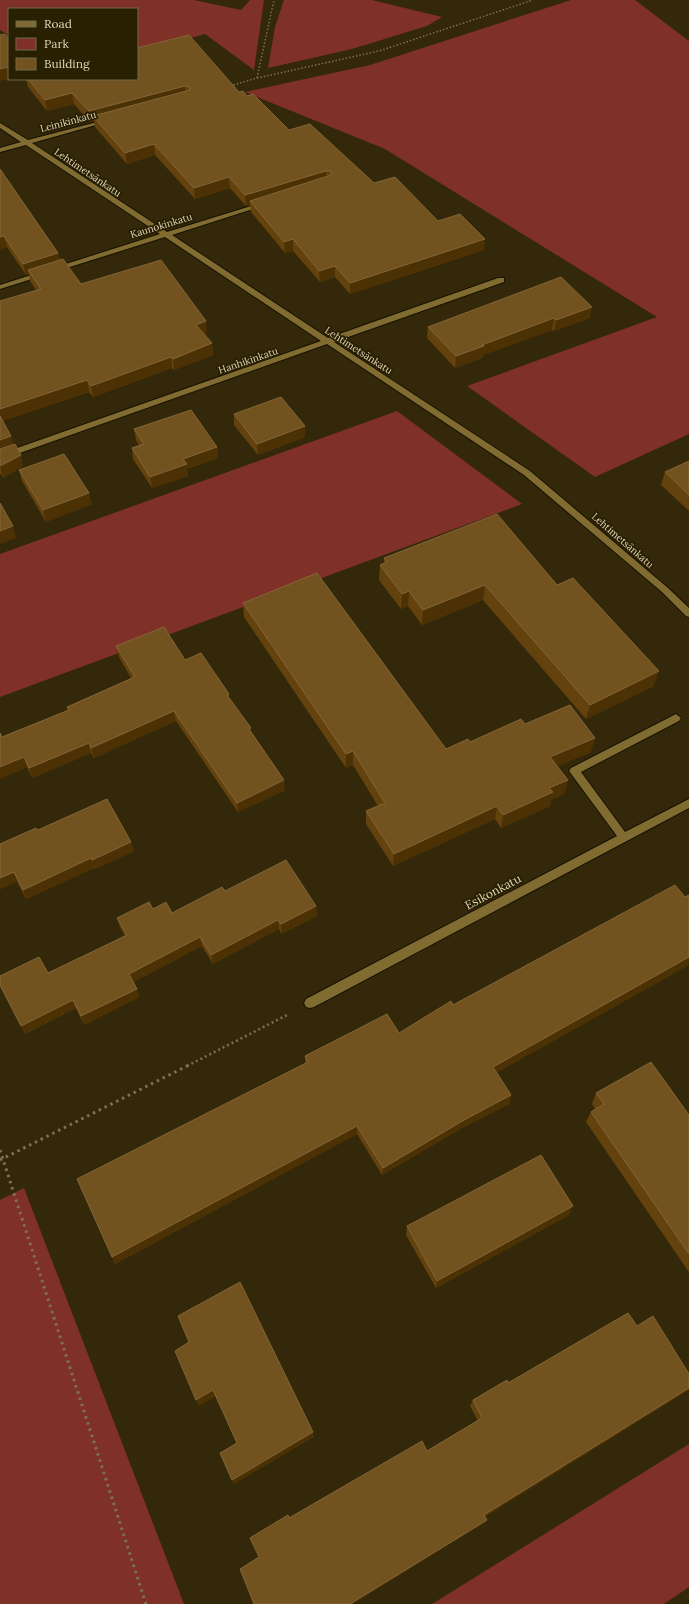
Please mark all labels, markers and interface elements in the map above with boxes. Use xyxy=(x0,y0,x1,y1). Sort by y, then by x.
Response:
legend xyxy=(8,8,138,80)
text: Road xyxy=(44,16,72,31)
text: Park xyxy=(44,36,70,51)
text: Building xyxy=(44,56,90,71)
street label: Leinikinkatu xyxy=(39,108,98,135)
street label: Lehtimetsänkatu xyxy=(52,145,124,200)
street label: Kaunokinkatu xyxy=(128,210,194,241)
street label: Lehtimetsänkatu xyxy=(322,324,395,377)
street label: Hanhikinkatu xyxy=(217,344,280,377)
street label: Lehtimetsänkatu xyxy=(589,510,656,571)
street label: Esikonkatu xyxy=(462,871,523,913)

